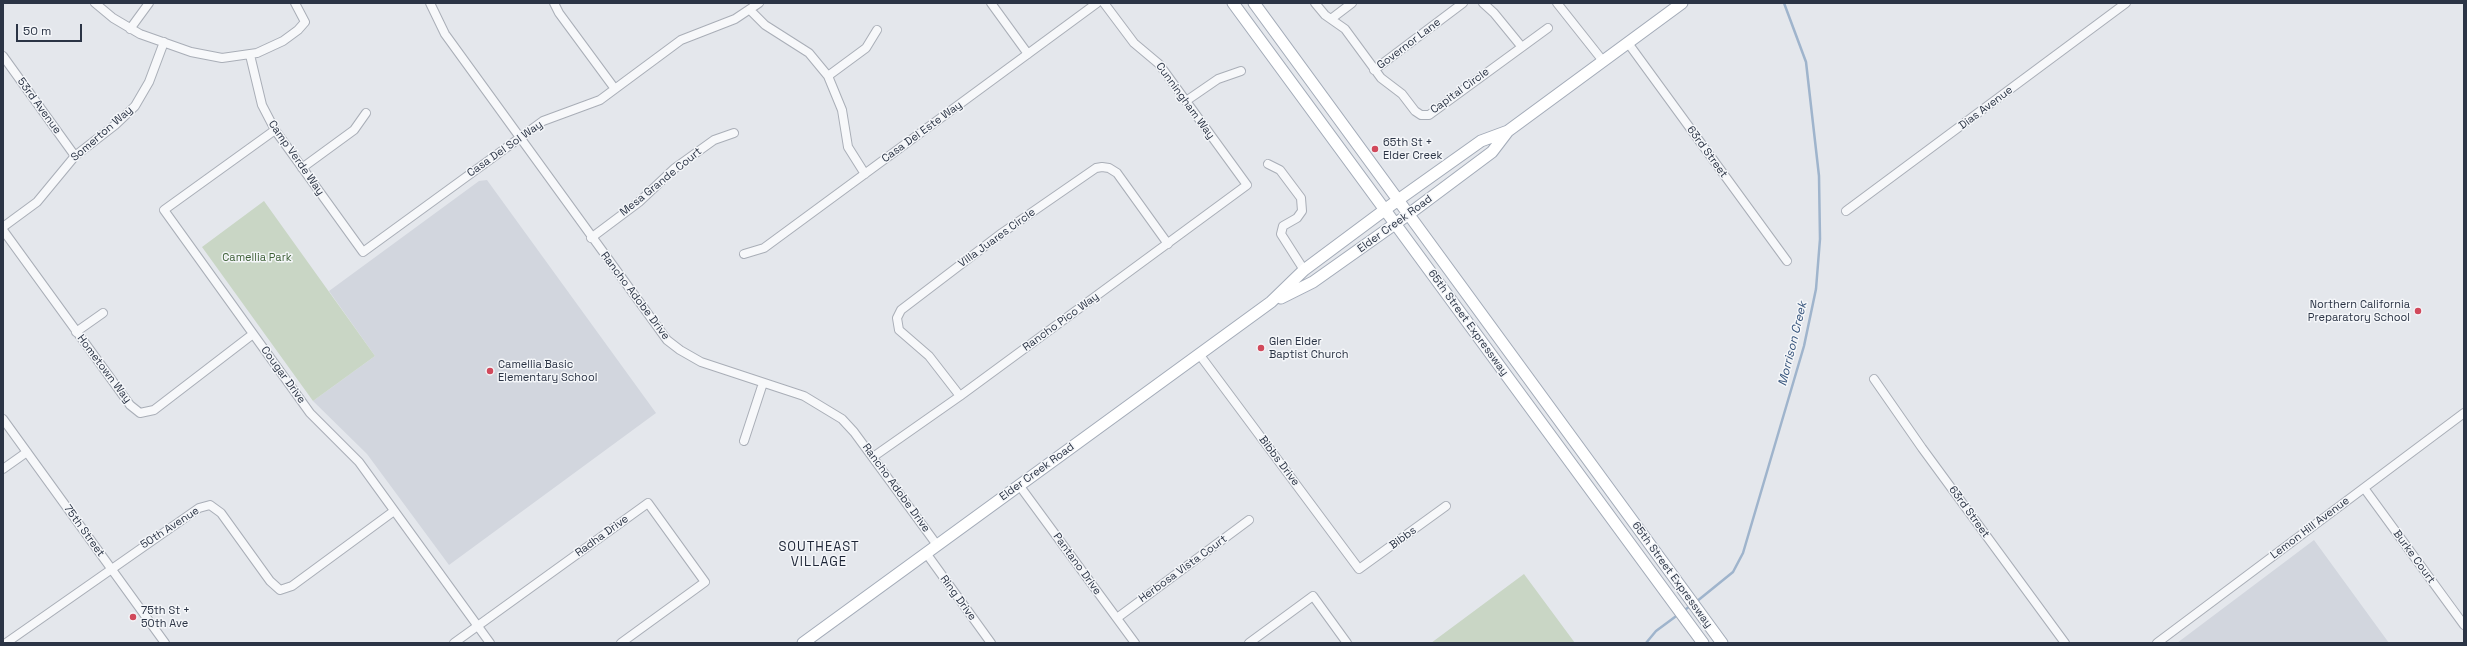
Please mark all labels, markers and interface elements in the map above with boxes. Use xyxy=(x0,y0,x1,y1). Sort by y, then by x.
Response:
scale bar xyxy=(18,16,84,42)
street label: Governor Lane xyxy=(1375,16,1443,72)
text: 50 m xyxy=(23,23,51,39)
street label: Cunningham Way xyxy=(1153,60,1217,142)
street label: Capital Circle xyxy=(1428,65,1492,117)
street label: 53rd Avenue xyxy=(14,75,64,137)
street label: Dias Avenue xyxy=(1957,84,2015,132)
street label: Casa Del Este Way xyxy=(879,98,965,166)
street label: Somerton Way xyxy=(68,104,136,164)
street label: Camp Verde Way xyxy=(265,118,327,198)
street label: Casa Del Sol Way xyxy=(465,118,545,180)
street label: 63rd Street xyxy=(1684,124,1730,180)
place label: 65th St + Elder Creek xyxy=(1383,136,1442,162)
marker: 65th St + Elder Creek xyxy=(1370,144,1380,154)
street label: Mesa Grande Court xyxy=(617,145,705,219)
street label: Elder Creek Road xyxy=(1355,192,1435,256)
street label: Villa Juares Circle xyxy=(956,206,1038,270)
street label: Rancho Adobe Drive xyxy=(598,249,672,343)
park label: Camellia Park xyxy=(222,251,292,265)
street label: 65th Street Expressway xyxy=(1425,267,1511,379)
street label: Rancho Pico Way xyxy=(1020,290,1102,354)
place label: Northern California Preparatory School xyxy=(2308,298,2410,324)
water label: Morrison Creek xyxy=(1776,300,1810,388)
marker: Northern California Preparatory School xyxy=(2413,306,2423,316)
street label: Hometown Way xyxy=(74,332,134,406)
place label: Glen Elder Baptist Church xyxy=(1269,335,1348,361)
marker: Glen Elder Baptist Church xyxy=(1256,343,1266,353)
street label: Cougar Drive xyxy=(258,344,308,406)
place label: Camellia Basic Elementary School xyxy=(498,358,597,384)
marker: Camellia Basic Elementary School xyxy=(485,366,495,376)
street label: Bibbs Drive xyxy=(1256,433,1302,489)
street label: Elder Creek Road xyxy=(997,440,1077,504)
street label: Rancho Adobe Drive xyxy=(859,441,933,535)
street label: 63rd Street xyxy=(1946,484,1992,540)
street label: Lemon Hill Avenue xyxy=(2268,494,2352,562)
street label: 75th Street xyxy=(61,502,107,560)
street label: 50th Avenue xyxy=(138,504,202,552)
street label: Radha Drive xyxy=(573,512,631,560)
street label: 65th Street Expressway xyxy=(1629,519,1715,631)
street label: Bibbs xyxy=(1387,524,1419,552)
street label: Burke Court xyxy=(2390,528,2438,586)
street label: Pantano Drive xyxy=(1050,530,1104,598)
street label: Herbosa Vista Court xyxy=(1136,533,1230,605)
district label: SOUTHEAST VILLAGE xyxy=(778,539,860,570)
street label: Ring Drive xyxy=(937,573,979,623)
place label: 75th St + 50th Ave xyxy=(141,604,190,630)
marker: 75th St + 50th Ave xyxy=(128,612,138,622)

